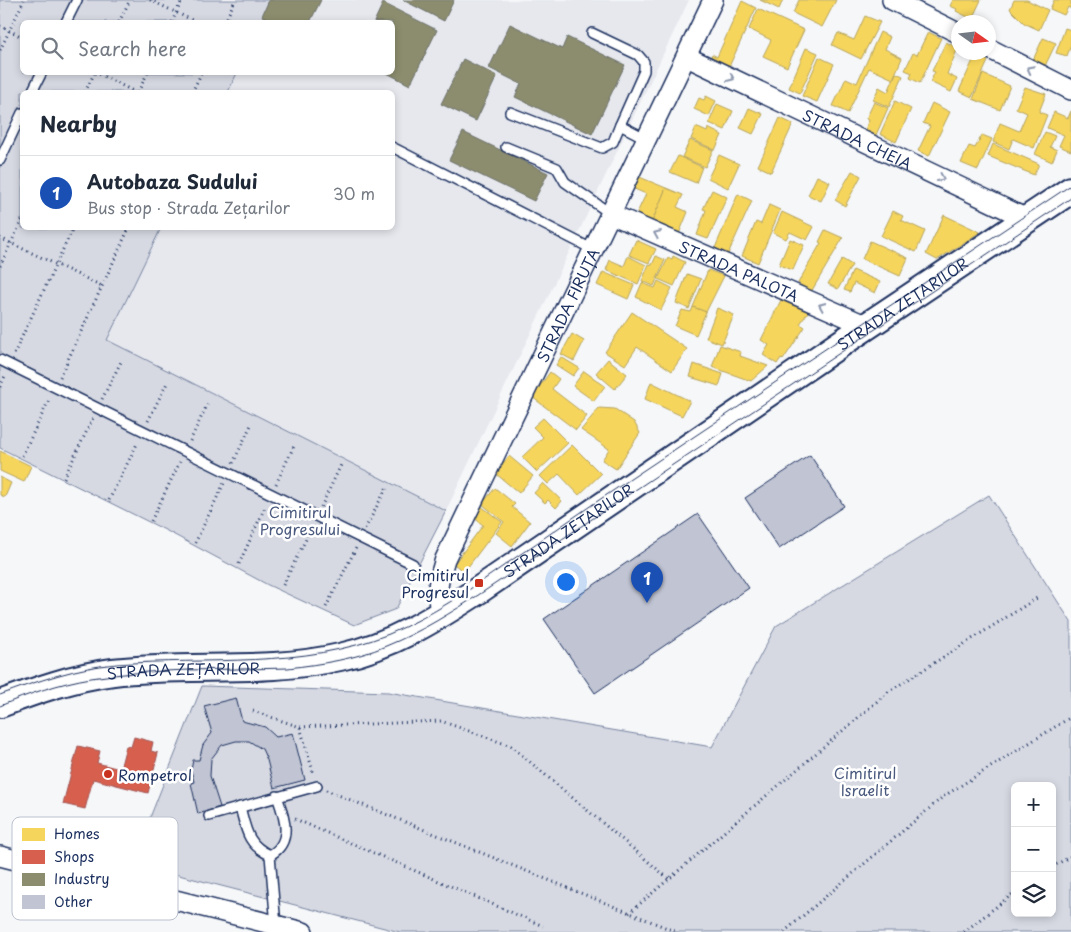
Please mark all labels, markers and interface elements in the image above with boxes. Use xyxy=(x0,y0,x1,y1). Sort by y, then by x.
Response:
north arrow xyxy=(951,15,996,60)
search box xyxy=(20,20,395,75)
icon: search xyxy=(38,34,66,62)
text: Search here xyxy=(78,34,187,62)
one-way arrow xyxy=(1026,65,1035,75)
one-way arrow xyxy=(725,72,734,82)
street label: STRADA CHEIA xyxy=(799,102,916,174)
text: Nearby xyxy=(40,107,117,139)
text: Autobaza Sudului xyxy=(87,167,258,195)
one-way arrow xyxy=(936,172,945,182)
text: 1 xyxy=(52,181,60,205)
text: 30 m xyxy=(333,181,375,205)
text: Bus stop · Strada Zețarilor xyxy=(87,195,290,219)
one-way arrow xyxy=(653,229,662,240)
street label: STRADA PALOTA xyxy=(676,234,803,306)
street label: STRADA FIRUȚA xyxy=(530,244,604,366)
street label: STRADA ZEȚARILOR xyxy=(832,251,972,355)
one-way arrow xyxy=(818,301,827,312)
street label: STRADA ZEȚARILOR xyxy=(498,477,638,582)
park label: Cimitirul Progresului xyxy=(260,500,340,540)
pin: 1 xyxy=(631,562,663,603)
place label: Cimitirul Progresul xyxy=(401,563,469,603)
your location xyxy=(553,569,579,595)
marker: Cimitirul Progresul xyxy=(473,577,485,589)
street label: STRADA ZEȚARILOR xyxy=(105,655,260,684)
park label: Cimitirul Israelit xyxy=(834,761,896,801)
place label: Rompetrol xyxy=(118,763,192,786)
marker: Rompetrol xyxy=(102,768,114,780)
map controls xyxy=(1011,782,1056,917)
button: + xyxy=(1011,782,1056,827)
legend xyxy=(12,817,178,920)
text: Homes xyxy=(54,823,100,844)
button: − xyxy=(1011,827,1056,872)
text: Shops xyxy=(54,846,94,867)
text: Industry xyxy=(54,868,109,889)
button: layers xyxy=(1011,872,1056,917)
text: Other xyxy=(54,891,93,912)

